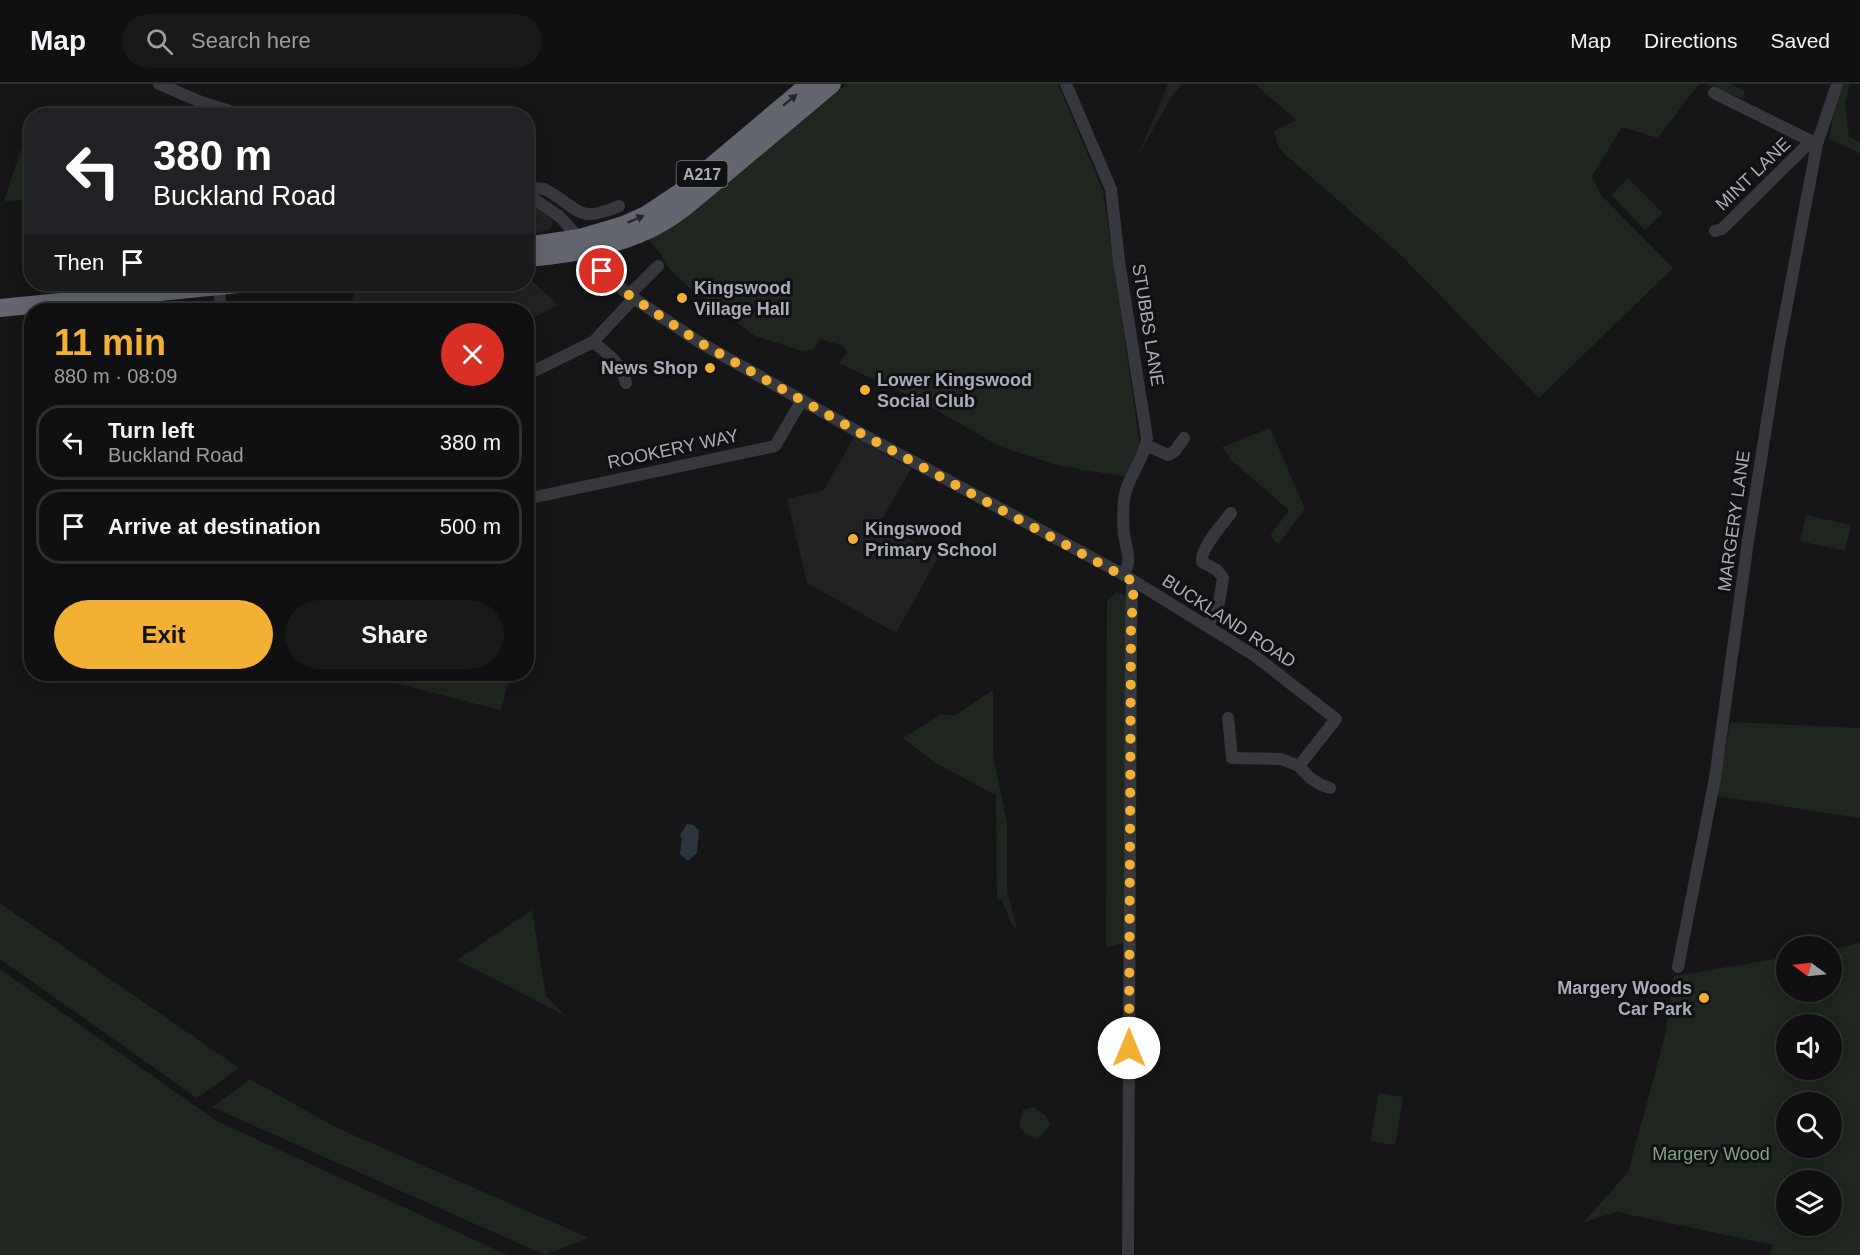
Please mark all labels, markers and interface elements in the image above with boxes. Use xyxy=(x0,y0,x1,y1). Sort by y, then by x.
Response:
search box xyxy=(122,14,542,68)
text: Map xyxy=(30,25,86,56)
icon: search xyxy=(143,25,176,58)
text: Search here xyxy=(191,28,311,53)
text: Map xyxy=(1570,29,1611,52)
text: Directions xyxy=(1644,29,1737,52)
text: Saved xyxy=(1770,29,1830,52)
one-way arrow xyxy=(782,95,797,107)
icon: left xyxy=(54,132,132,210)
text: 380 m xyxy=(153,132,272,179)
street label: MINT LANE xyxy=(1712,134,1794,214)
road number: A217 xyxy=(676,161,728,187)
text: Buckland Road xyxy=(153,181,336,211)
one-way arrow xyxy=(627,215,644,224)
pin xyxy=(576,245,627,296)
icon: arrive xyxy=(116,246,149,279)
text: Then xyxy=(54,250,104,275)
icon: arrive xyxy=(585,254,618,287)
street label: STUBBS LANE xyxy=(1128,262,1168,388)
place label: Kingswood Village Hall xyxy=(694,278,791,319)
marker: Kingswood Village Hall xyxy=(675,291,689,305)
text: 11 min xyxy=(54,322,166,363)
button: close xyxy=(441,323,504,386)
place label: News Shop xyxy=(601,358,698,378)
marker: News Shop xyxy=(703,361,717,375)
text: 880 m · 08:09 xyxy=(54,365,177,387)
place label: Lower Kingswood Social Club xyxy=(877,370,1032,411)
marker: Lower Kingswood Social Club xyxy=(858,383,872,397)
text: Turn left xyxy=(108,418,194,443)
street label: ROOKERY WAY xyxy=(606,425,740,473)
icon: left xyxy=(57,426,90,459)
text: 380 m xyxy=(440,430,501,455)
text: Buckland Road xyxy=(108,444,244,466)
street label: MARGERY LANE xyxy=(1714,449,1754,593)
icon: arrive xyxy=(57,510,90,543)
text: Arrive at destination xyxy=(108,514,321,539)
text: 500 m xyxy=(440,514,501,539)
place label: Kingswood Primary School xyxy=(865,519,997,560)
marker: Kingswood Primary School xyxy=(846,532,860,546)
street label: BUCKLAND ROAD xyxy=(1159,570,1299,672)
button: Exit xyxy=(54,600,273,669)
button: Share xyxy=(285,600,504,669)
north arrow xyxy=(1776,936,1842,1002)
map controls xyxy=(1776,936,1842,1236)
place label: Margery Woods Car Park xyxy=(1557,978,1693,1019)
marker: Margery Woods Car Park xyxy=(1697,991,1711,1005)
button: sound xyxy=(1776,1014,1842,1080)
position arrow xyxy=(1097,1016,1161,1080)
button: search xyxy=(1776,1092,1842,1158)
park label: Margery Wood xyxy=(1652,1144,1770,1164)
button: layers xyxy=(1776,1170,1842,1236)

